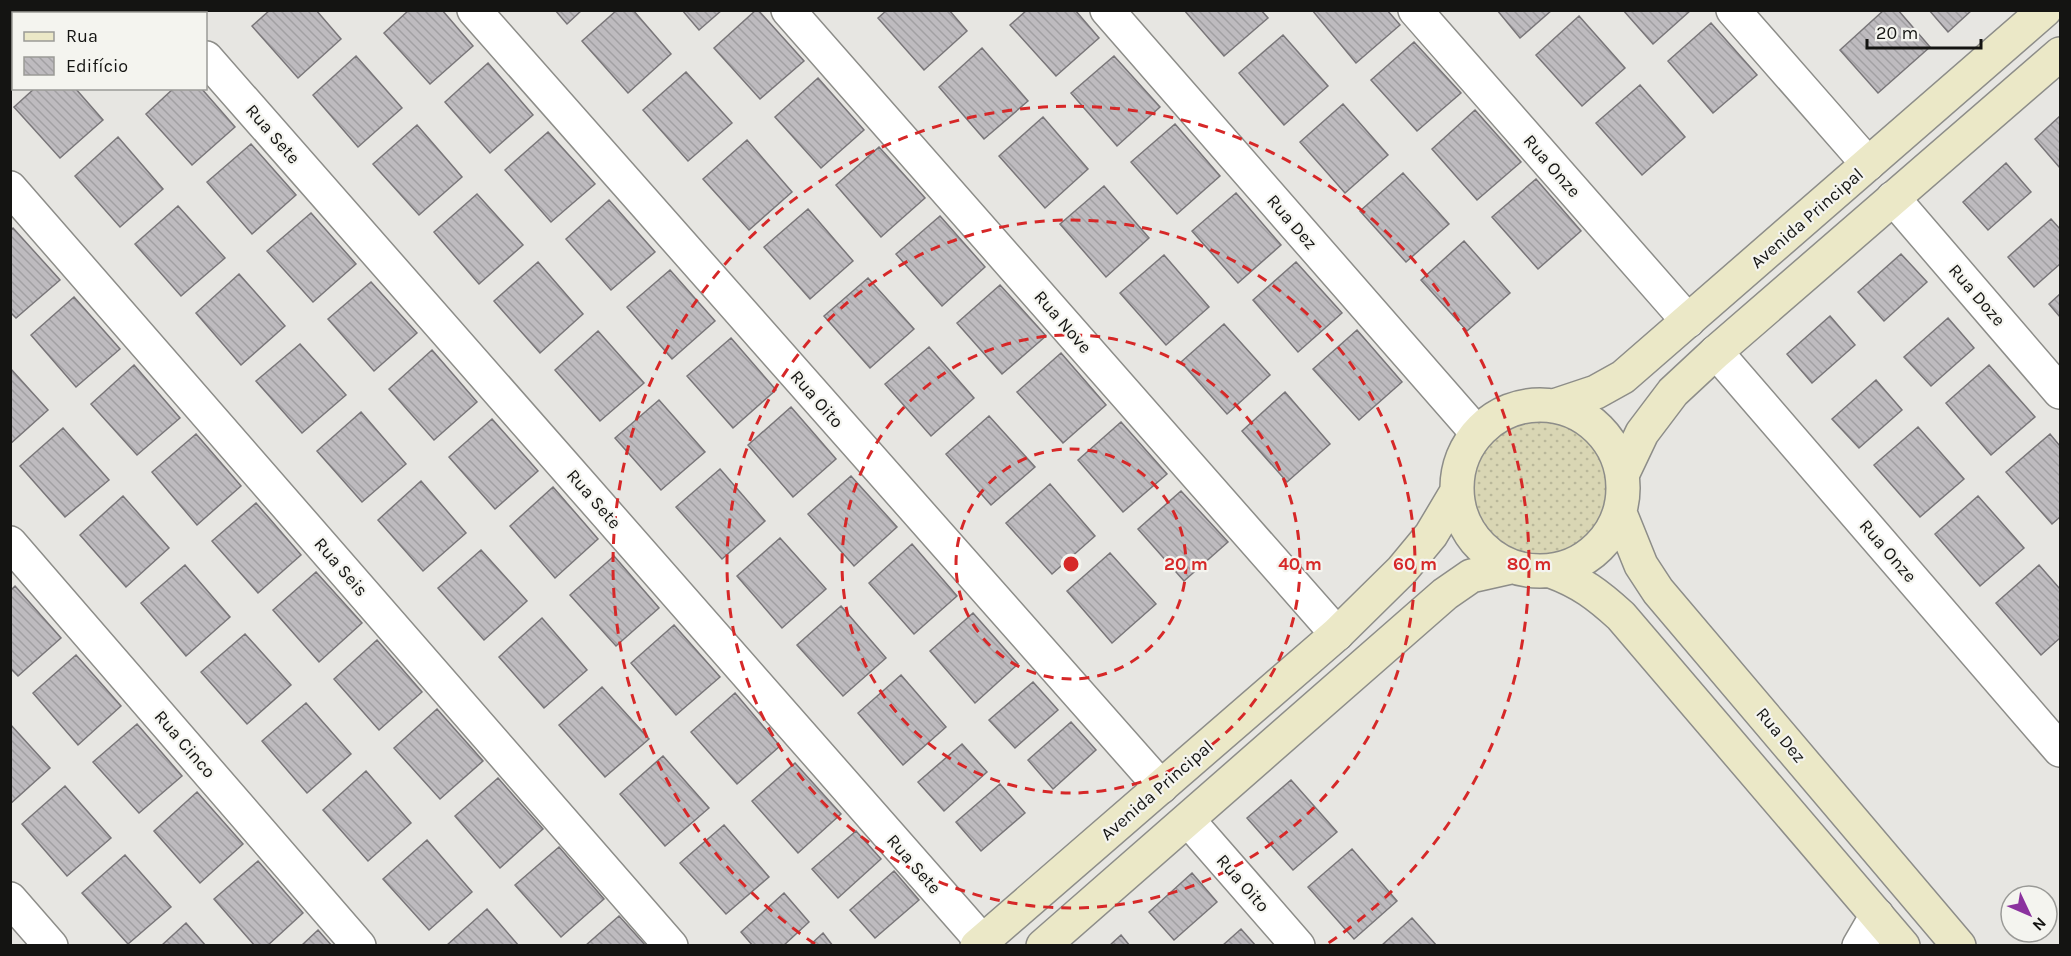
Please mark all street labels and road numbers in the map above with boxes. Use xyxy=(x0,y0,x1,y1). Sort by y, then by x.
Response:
street label: Rua Sete xyxy=(241,100,305,168)
street label: Rua Onze xyxy=(1519,130,1585,202)
street label: Avenida Principal xyxy=(1746,163,1868,273)
street label: Rua Dez xyxy=(1262,190,1322,254)
street label: Rua Doze xyxy=(1944,259,2010,331)
street label: Rua Nove xyxy=(1030,286,1096,358)
street label: Rua Oito xyxy=(786,365,848,433)
street label: Rua Sete xyxy=(562,465,626,533)
street label: Rua Onze xyxy=(1855,515,1921,587)
street label: Rua Seis xyxy=(309,533,373,601)
street label: Rua Dez xyxy=(1751,703,1811,767)
street label: Rua Cinco xyxy=(150,706,220,782)
street label: Avenida Principal xyxy=(1096,735,1218,845)
street label: Rua Sete xyxy=(882,830,946,898)
street label: Rua Oito xyxy=(1212,849,1274,917)

